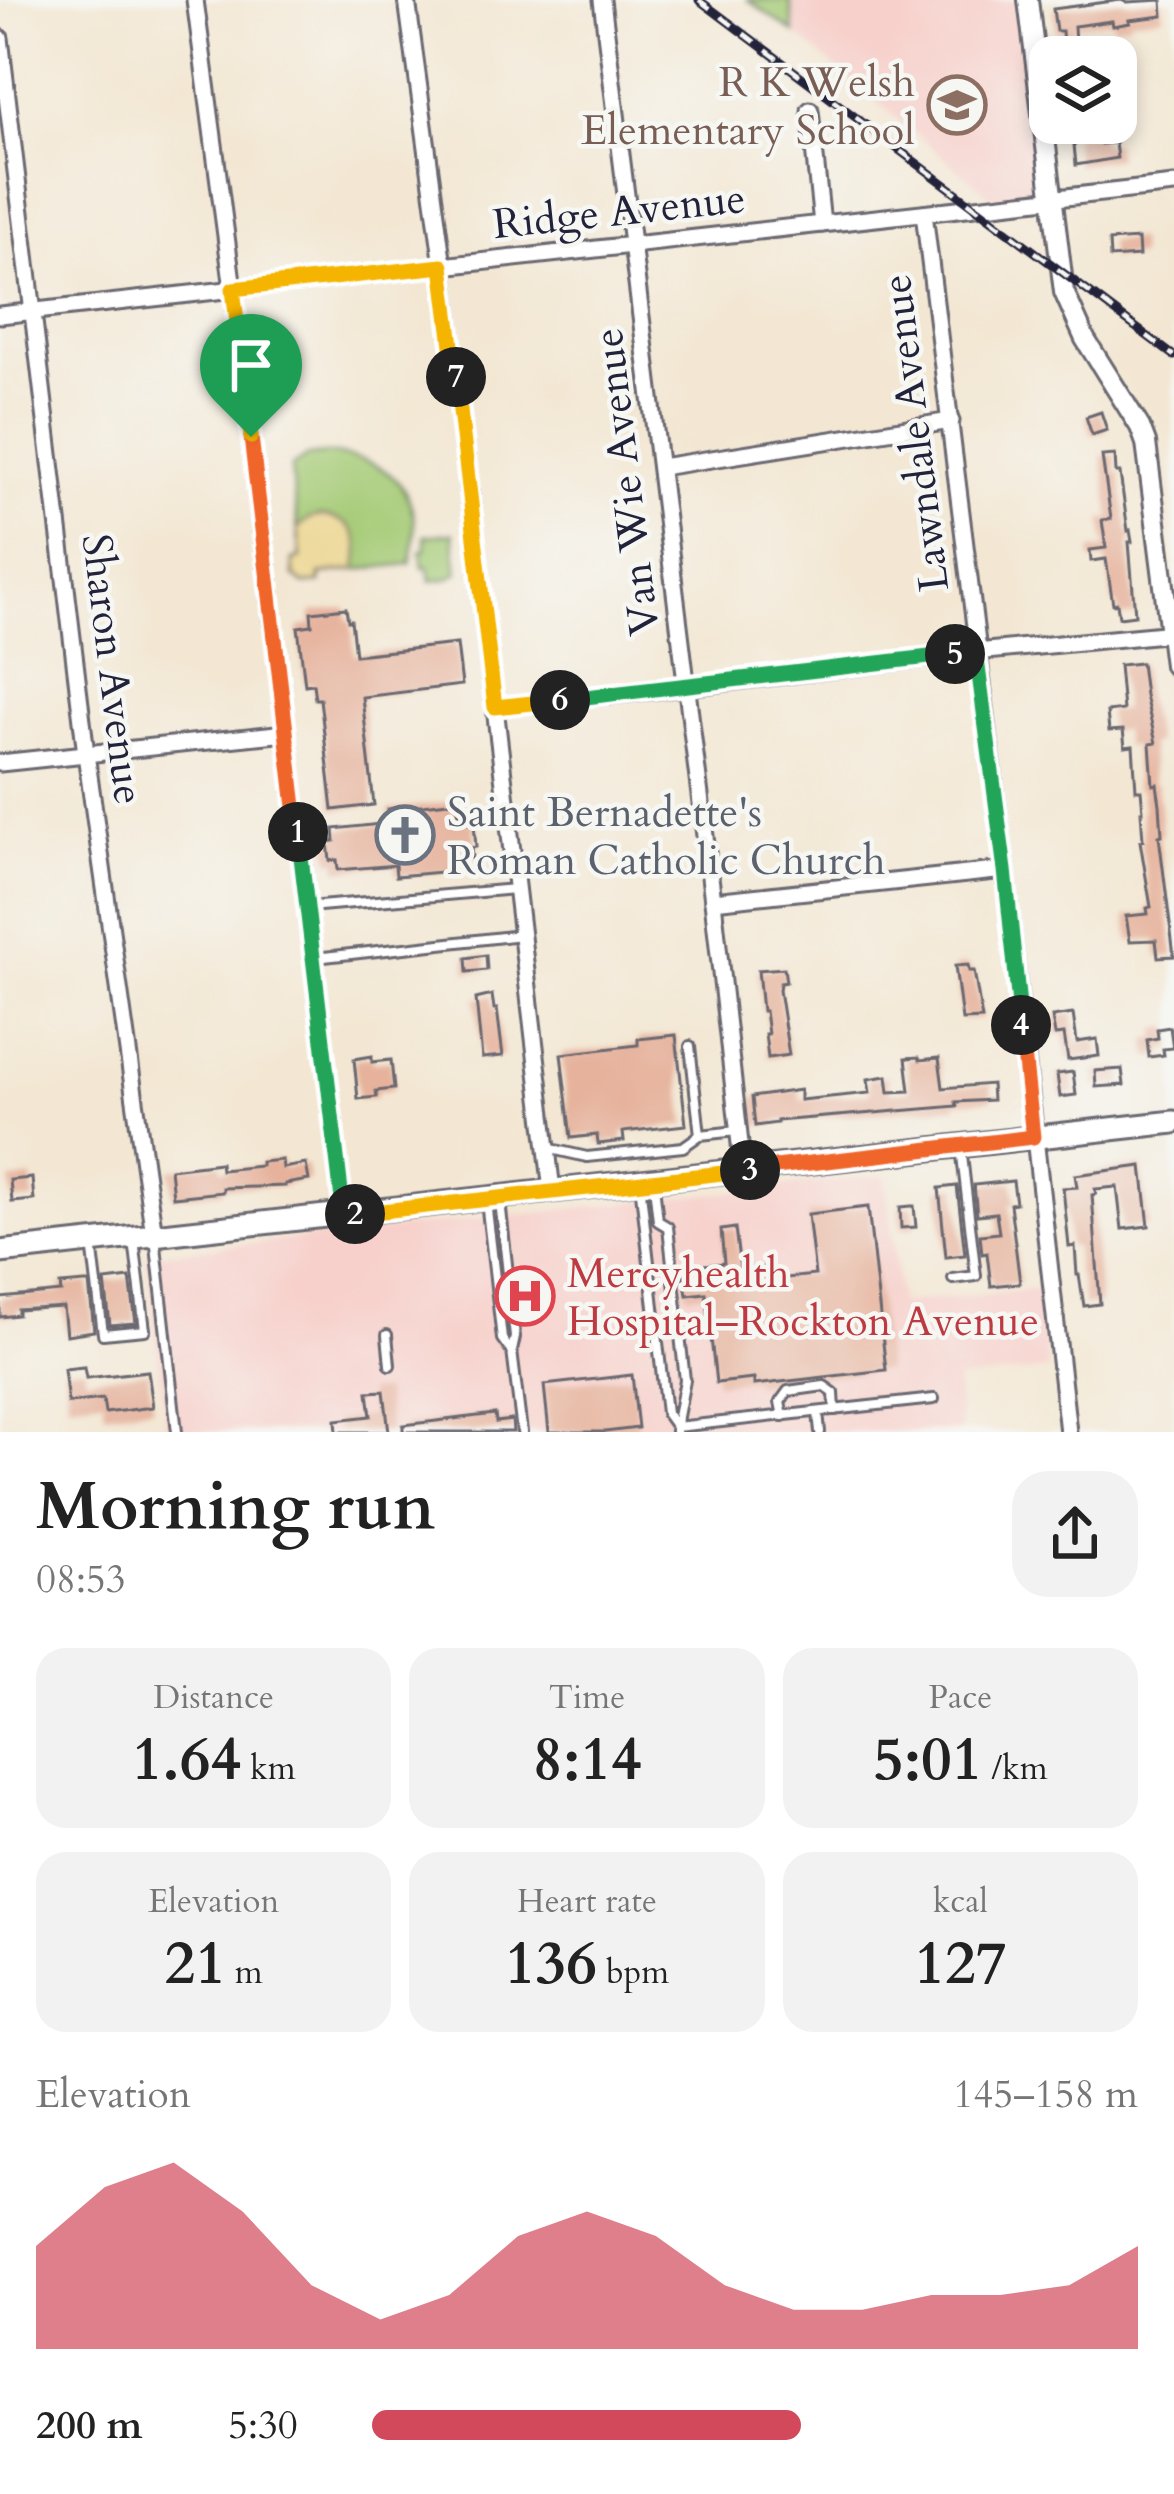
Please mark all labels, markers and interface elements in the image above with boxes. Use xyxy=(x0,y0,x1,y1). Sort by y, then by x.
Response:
map controls xyxy=(1029,36,1137,144)
button: layers xyxy=(1029,36,1137,144)
place label: R K Welsh Elementary School xyxy=(581,54,915,159)
school or university icon: R K Welsh Elementary School xyxy=(926,74,988,136)
street label: Ridge Avenue xyxy=(490,170,748,253)
street label: Lawndale Avenue xyxy=(868,271,963,595)
pin xyxy=(200,314,302,437)
street label: Van Wie Avenue xyxy=(579,325,674,639)
icon: arrive xyxy=(218,332,284,398)
pin: 7 xyxy=(426,347,486,407)
text: 7 xyxy=(448,354,464,399)
street label: Sharon Avenue xyxy=(68,531,157,807)
pin: 5 xyxy=(925,624,985,684)
text: 5 xyxy=(947,631,963,676)
pin: 6 xyxy=(530,670,590,730)
text: 6 xyxy=(552,677,568,722)
place label: Saint Bernadette's Roman Catholic Church xyxy=(447,784,886,889)
pin: 1 xyxy=(268,802,328,862)
church icon: Saint Bernadette's Roman Catholic Church xyxy=(374,804,436,866)
text: 1 xyxy=(290,809,306,854)
pin: 4 xyxy=(991,995,1051,1055)
text: 4 xyxy=(1013,1002,1029,1047)
pin: 3 xyxy=(720,1140,780,1200)
text: 3 xyxy=(742,1147,758,1192)
pin: 2 xyxy=(325,1184,385,1244)
text: 2 xyxy=(347,1191,363,1236)
place label: Mercyhealth Hospital–Rockton Avenue xyxy=(567,1245,1039,1350)
hospital icon: Mercyhealth Hospital–Rockton Avenue xyxy=(494,1265,556,1327)
text: Morning run xyxy=(36,1463,435,1552)
button: share xyxy=(1012,1471,1138,1597)
text: 08:53 xyxy=(36,1553,126,1606)
text: Distance xyxy=(153,1675,274,1720)
text: Time xyxy=(549,1675,625,1720)
text: Pace xyxy=(928,1675,992,1720)
text: 1.64 xyxy=(132,1720,241,1801)
text: 8:14 xyxy=(532,1720,642,1801)
text: 5:01 xyxy=(873,1720,983,1801)
text: km xyxy=(241,1746,296,1791)
text: /km xyxy=(983,1746,1048,1791)
text: Elevation xyxy=(148,1879,279,1924)
text: Heart rate xyxy=(517,1879,657,1924)
text: kcal xyxy=(933,1879,988,1924)
text: 21 xyxy=(165,1924,226,2005)
text: 136 xyxy=(505,1924,597,2005)
text: 127 xyxy=(914,1924,1006,2005)
text: m xyxy=(226,1950,263,1995)
text: bpm xyxy=(597,1950,669,1995)
text: Elevation xyxy=(36,2068,191,2121)
text: 145–158 m xyxy=(953,2068,1138,2121)
text: 200 m xyxy=(36,2399,142,2452)
text: 5:30 xyxy=(228,2399,298,2452)

